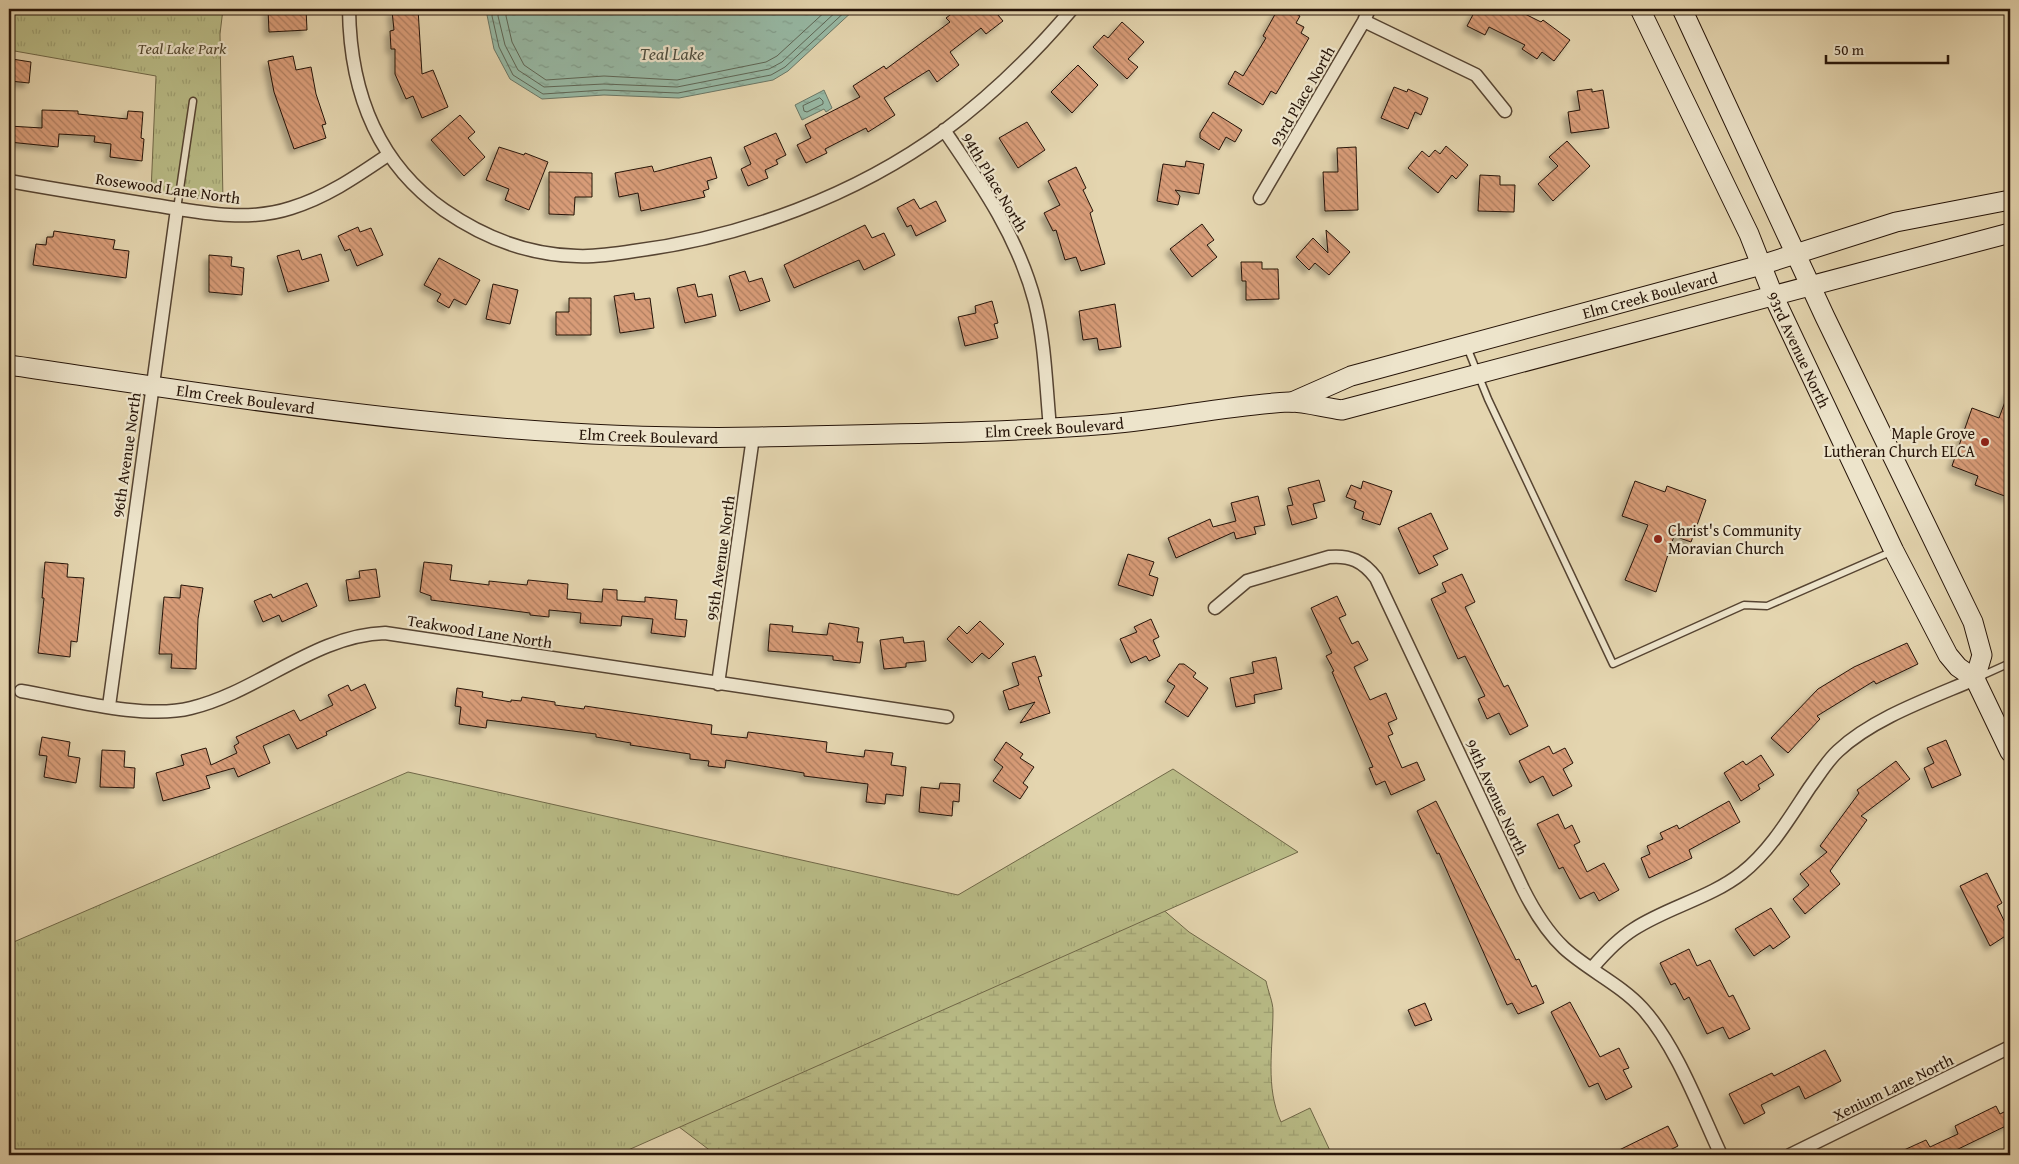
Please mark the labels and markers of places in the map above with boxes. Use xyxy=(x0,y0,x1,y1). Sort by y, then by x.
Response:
place label: Maple Grove Lutheran Church ELCA xyxy=(1824,421,1975,463)
marker: Maple Grove Lutheran Church ELCA xyxy=(1979,436,1991,448)
place label: Christ's Community Moravian Church xyxy=(1668,518,1802,560)
marker: Christ's Community Moravian Church xyxy=(1652,533,1664,545)

